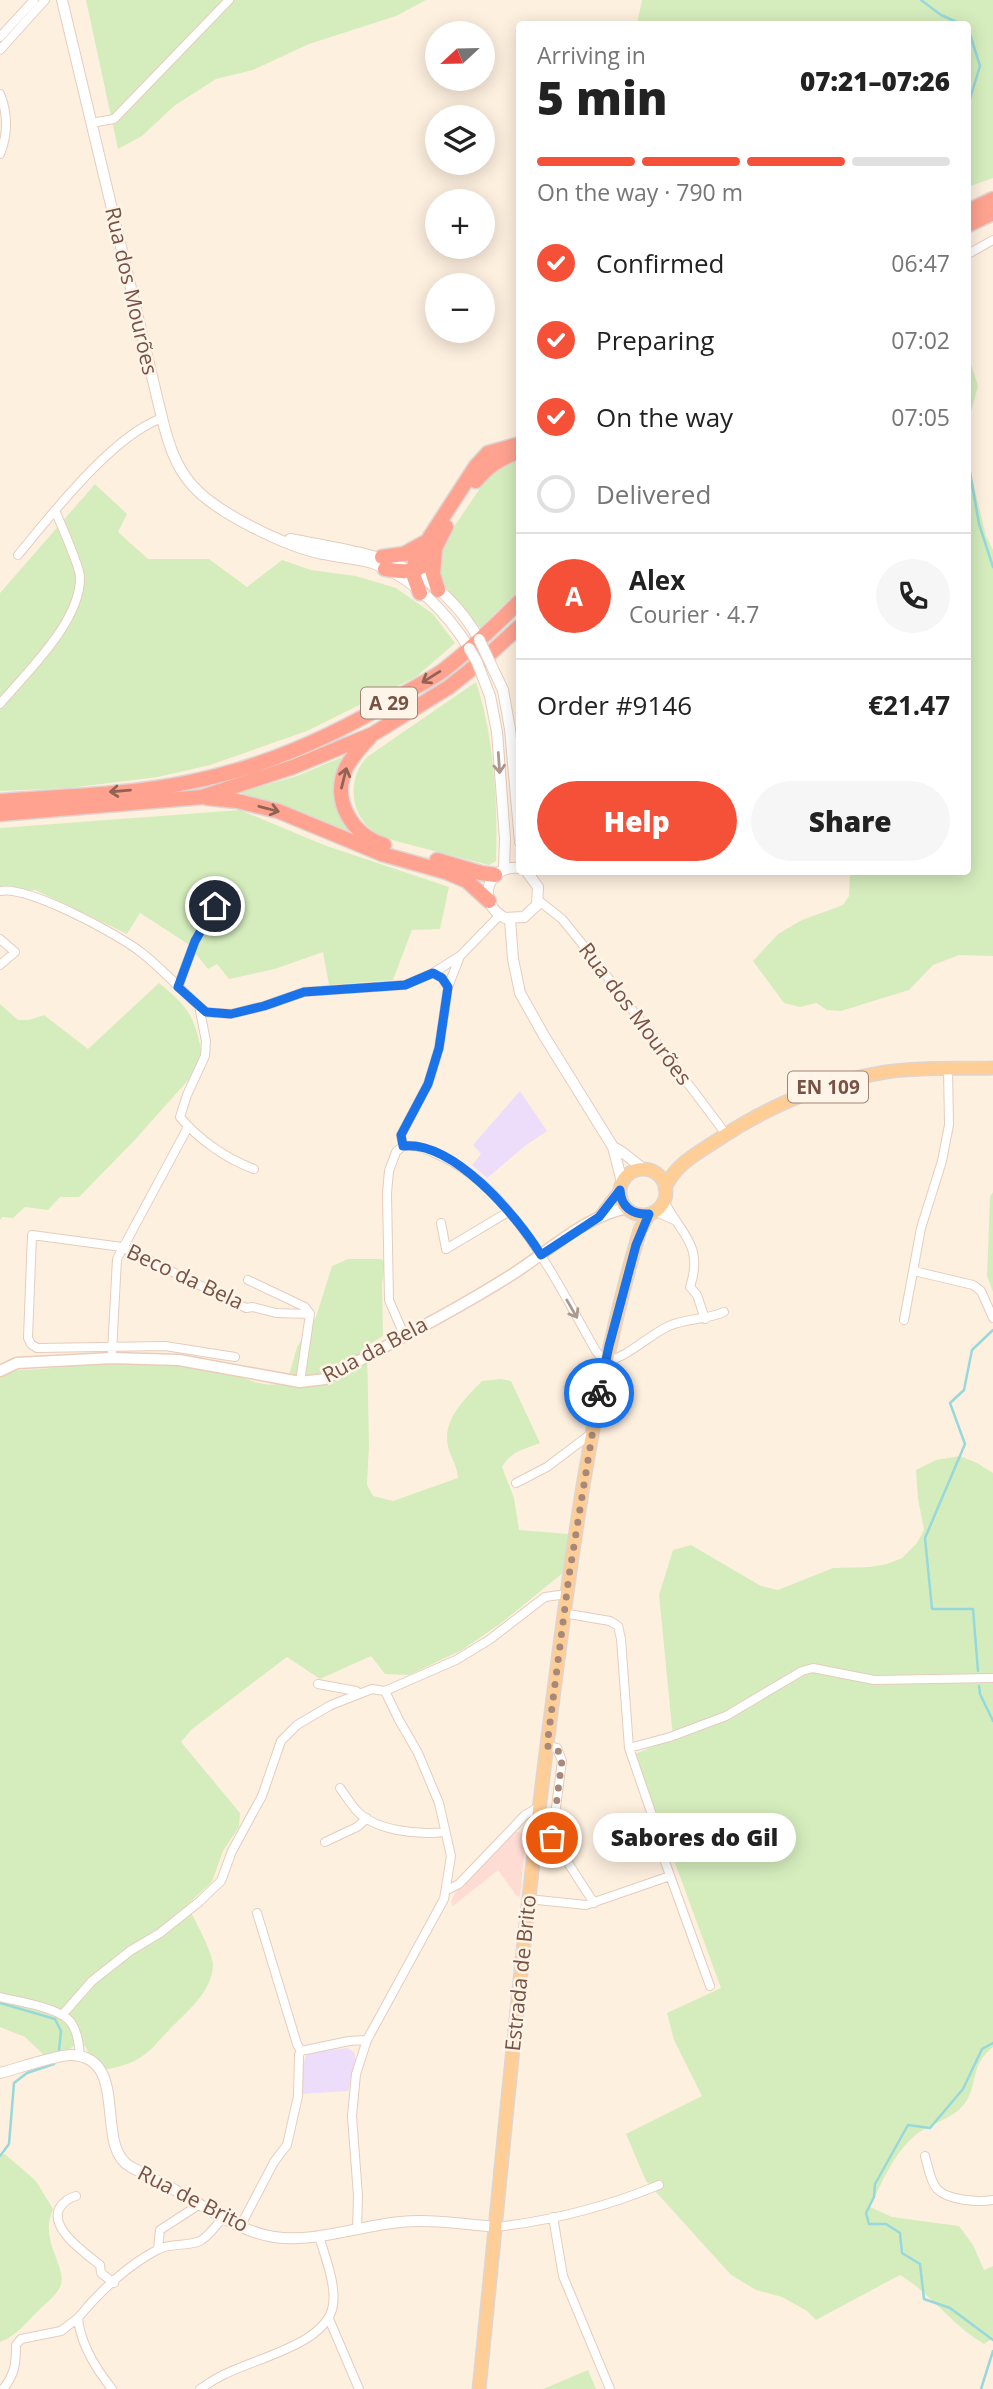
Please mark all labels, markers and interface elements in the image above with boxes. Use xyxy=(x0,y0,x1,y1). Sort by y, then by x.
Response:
north arrow xyxy=(425,21,495,91)
map controls xyxy=(425,21,495,343)
text: Arriving in xyxy=(537,39,646,71)
text: 07:21–07:26 xyxy=(800,63,950,99)
text: 5 min xyxy=(537,66,668,128)
button: layers xyxy=(425,105,495,175)
text: On the way · 790 m xyxy=(537,176,743,208)
button: + xyxy=(425,189,495,259)
street label: Rua dos Mourões xyxy=(99,204,165,377)
icon: check xyxy=(537,244,575,282)
text: Confirmed xyxy=(596,245,724,281)
text: 06:47 xyxy=(891,247,950,279)
button: − xyxy=(425,273,495,343)
icon: check xyxy=(537,321,575,359)
text: Preparing xyxy=(596,322,714,358)
text: 07:02 xyxy=(891,324,950,356)
icon: check xyxy=(537,398,575,436)
text: On the way xyxy=(596,399,733,435)
text: 07:05 xyxy=(891,401,950,433)
text: Delivered xyxy=(596,476,711,512)
button: phone xyxy=(876,559,950,633)
text: Alex xyxy=(629,562,685,598)
text: A xyxy=(565,578,583,614)
text: Courier · 4.7 xyxy=(629,598,759,630)
one-way arrow xyxy=(422,670,441,685)
text: Order #9146 xyxy=(537,687,692,723)
text: €21.47 xyxy=(868,687,950,723)
road number: A 29 xyxy=(361,688,417,718)
one-way arrow xyxy=(493,751,506,774)
one-way arrow xyxy=(338,767,351,790)
button: Help xyxy=(537,781,737,861)
button: Share xyxy=(751,781,950,861)
one-way arrow xyxy=(110,785,132,798)
one-way arrow xyxy=(257,803,280,816)
pin xyxy=(185,876,245,936)
icon: home xyxy=(196,887,234,925)
street label: Rua dos Mourões xyxy=(573,937,699,1090)
road number: EN 109 xyxy=(788,1072,868,1102)
street label: Beco da Bela xyxy=(122,1237,248,1315)
one-way arrow xyxy=(566,1298,579,1319)
street label: Rua da Bela xyxy=(317,1310,432,1389)
courier xyxy=(564,1358,634,1428)
icon: bike xyxy=(580,1374,618,1412)
pin xyxy=(522,1808,582,1868)
callout: Sabores do Gil xyxy=(594,1814,797,1862)
icon: bag xyxy=(533,1819,571,1857)
text: Sabores do Gil xyxy=(611,1821,778,1853)
street label: Estrada de Brito xyxy=(498,1893,542,2052)
street label: Rua de Brito xyxy=(133,2158,254,2238)

